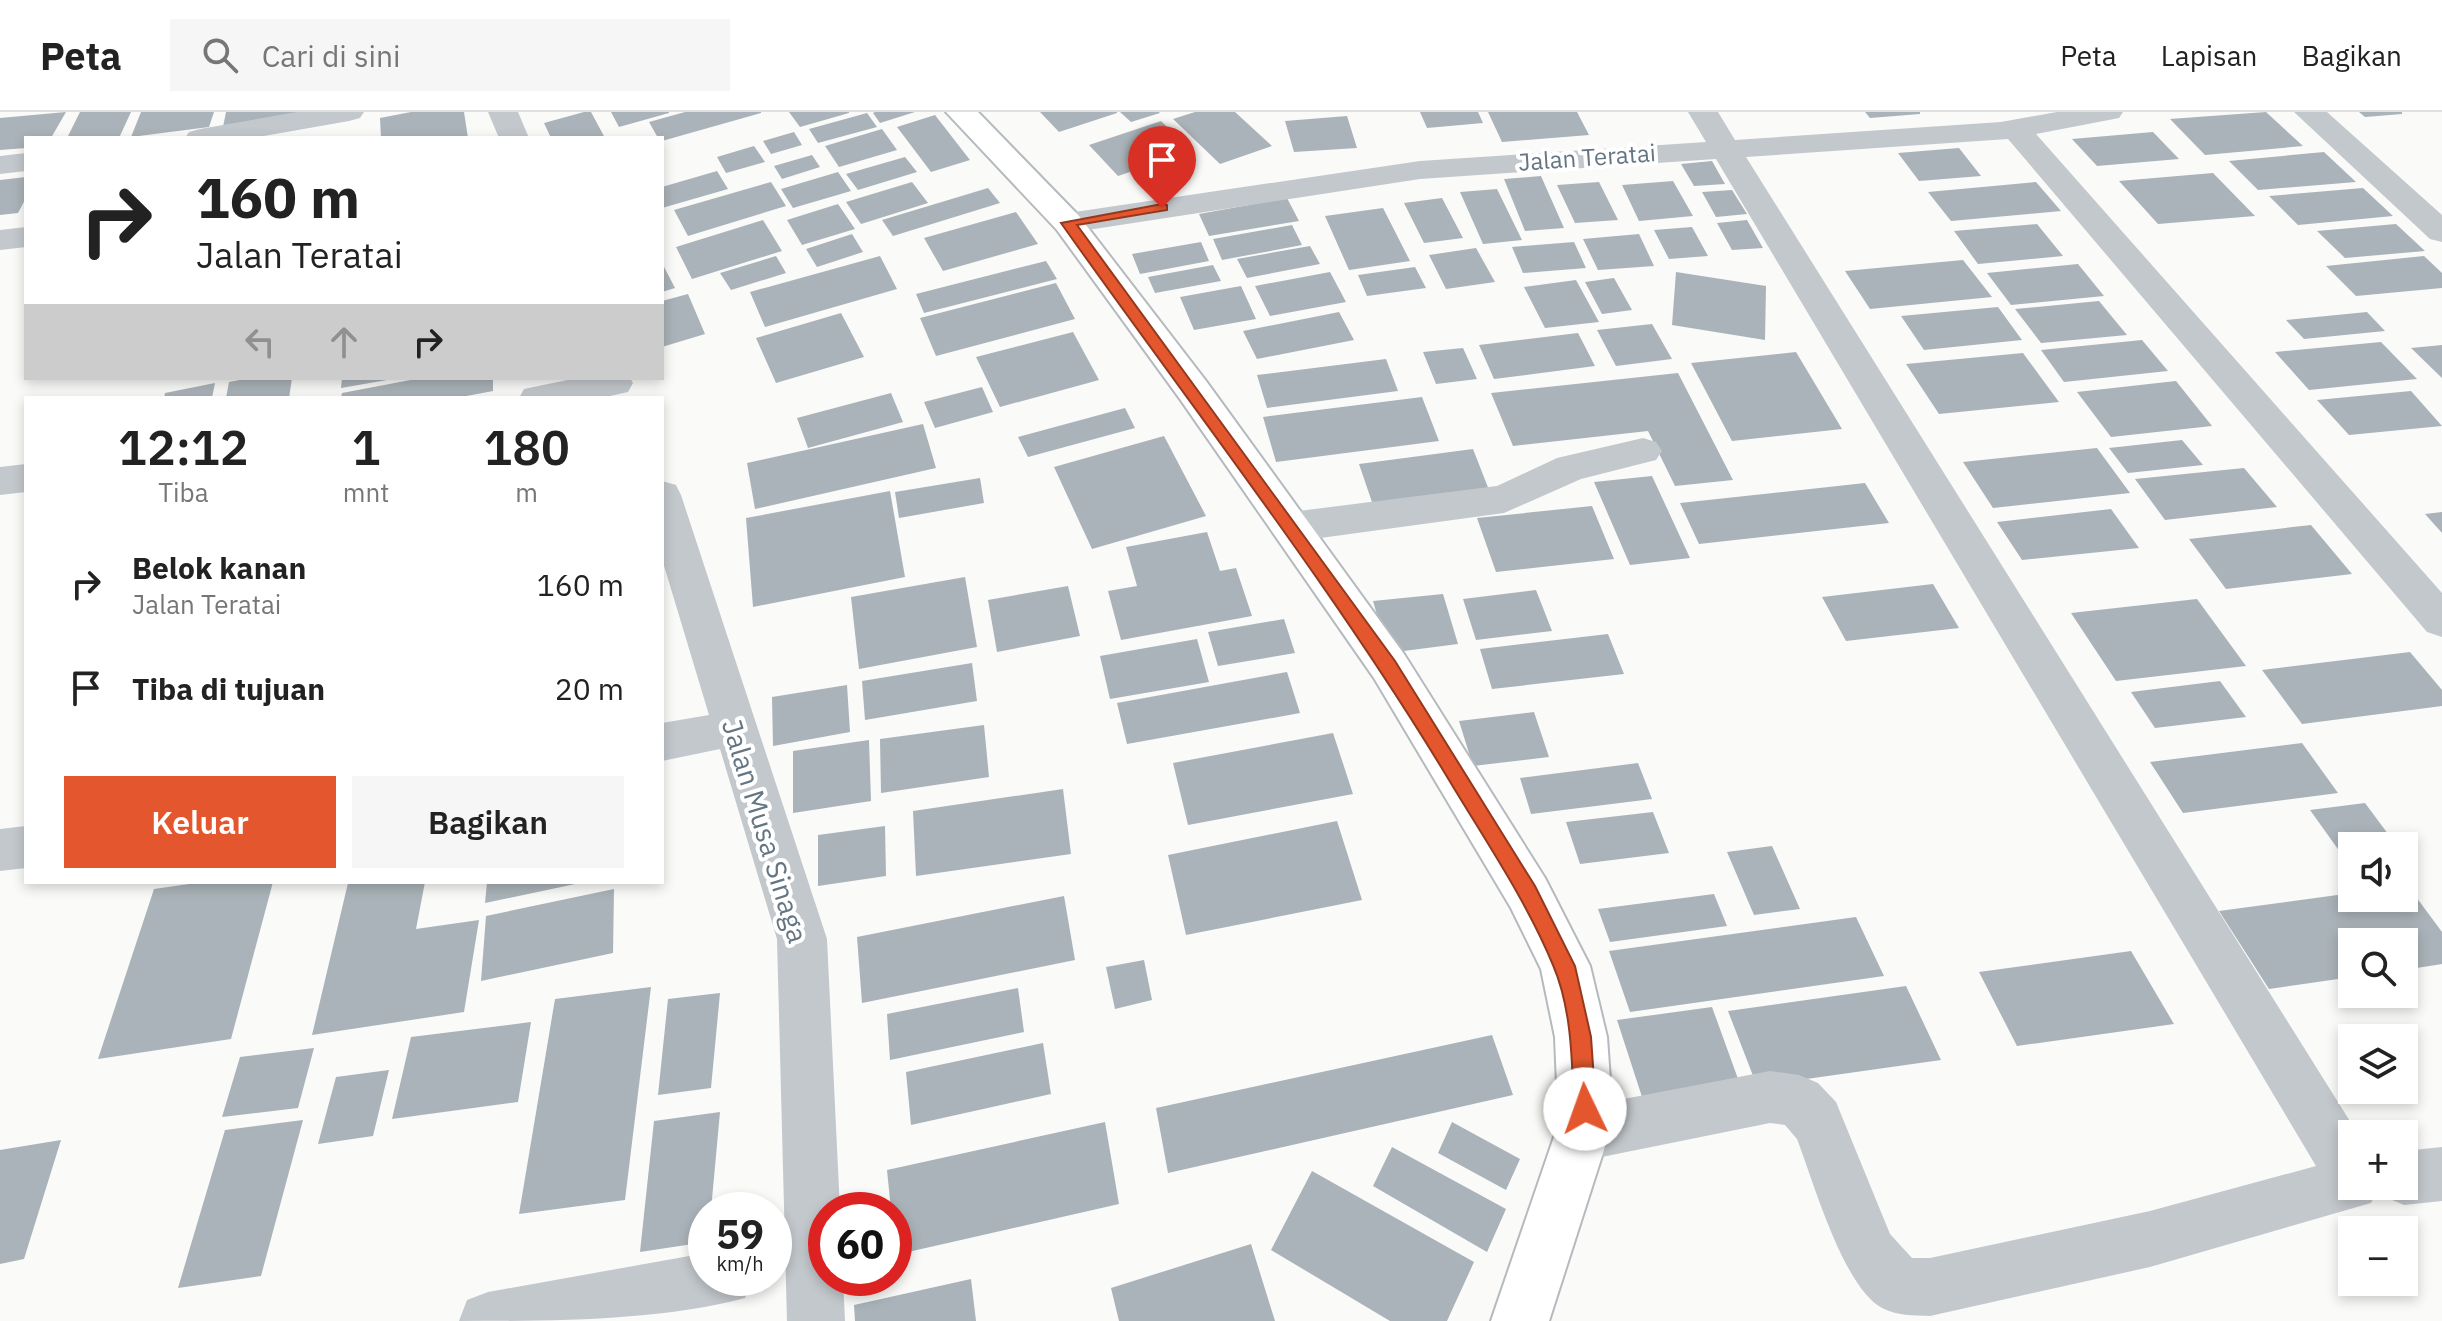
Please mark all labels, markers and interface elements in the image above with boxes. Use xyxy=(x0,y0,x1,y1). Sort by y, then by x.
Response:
search box xyxy=(170,19,730,91)
text: Peta xyxy=(40,31,122,80)
icon: search xyxy=(198,33,242,77)
text: Cari di sini xyxy=(262,36,401,75)
text: Peta xyxy=(2060,37,2117,74)
text: Lapisan xyxy=(2161,37,2258,74)
text: Bagikan xyxy=(2302,37,2402,74)
pin xyxy=(1128,126,1196,208)
street label: Jalan Teratai xyxy=(1517,136,1657,178)
icon: arrive xyxy=(1140,138,1184,182)
text: 160 m xyxy=(196,161,360,233)
icon: right xyxy=(64,168,168,272)
text: Jalan Teratai xyxy=(196,231,403,278)
icon: left xyxy=(238,320,282,364)
icon: ahead xyxy=(322,320,366,364)
icon: right xyxy=(406,320,450,364)
text: 12:12 xyxy=(118,416,249,478)
text: 1 xyxy=(352,416,380,478)
text: 180 xyxy=(483,416,570,478)
text: Tiba xyxy=(158,475,209,509)
text: mnt xyxy=(343,475,389,509)
text: m xyxy=(515,475,538,509)
text: Belok kanan xyxy=(132,548,306,587)
icon: right xyxy=(64,562,108,606)
text: 160 m xyxy=(537,565,624,604)
text: Jalan Teratai xyxy=(132,587,281,621)
icon: arrive xyxy=(64,666,108,710)
text: Tiba di tujuan xyxy=(132,669,325,708)
text: 20 m xyxy=(555,669,624,708)
street label: Jalan Musa Sinaga xyxy=(714,715,817,947)
button: Keluar xyxy=(64,776,336,868)
button: Bagikan xyxy=(352,776,624,868)
map controls xyxy=(2338,832,2418,1296)
button: sound xyxy=(2338,832,2418,912)
button: search xyxy=(2338,928,2418,1008)
button: layers xyxy=(2338,1024,2418,1104)
position arrow xyxy=(1543,1067,1627,1151)
button: + xyxy=(2338,1120,2418,1200)
speed limit sign: 60 xyxy=(808,1192,912,1296)
text: 59 xyxy=(716,1208,764,1260)
button: − xyxy=(2338,1216,2418,1296)
text: km/h xyxy=(716,1250,764,1277)

